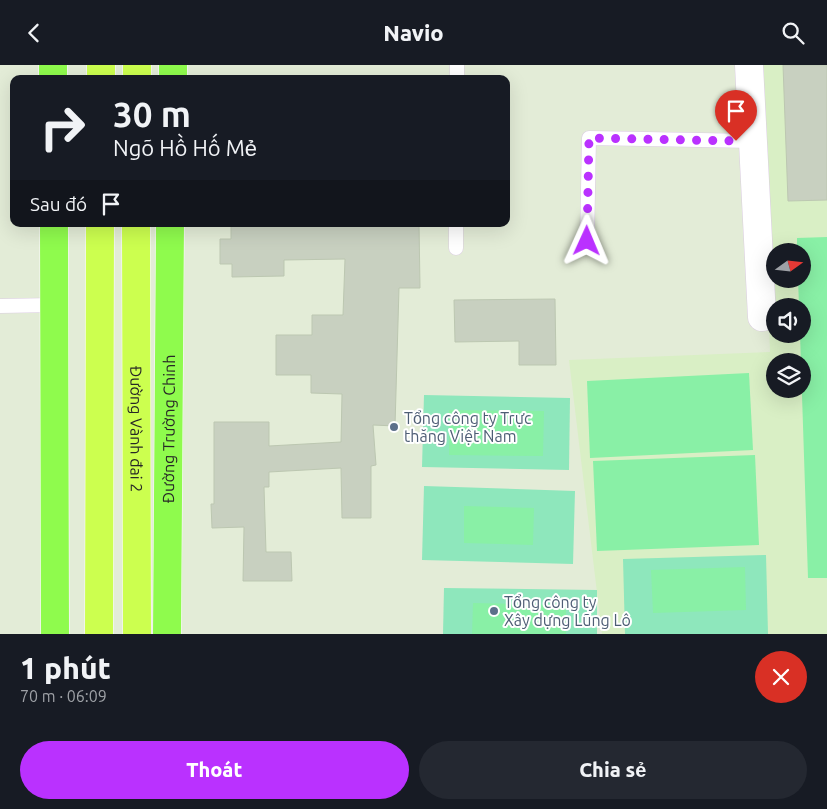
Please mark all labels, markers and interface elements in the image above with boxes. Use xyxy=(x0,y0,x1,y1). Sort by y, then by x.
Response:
icon: back xyxy=(20,19,48,47)
icon: search xyxy=(779,19,807,47)
text: Navio xyxy=(383,20,444,45)
pin xyxy=(715,90,757,141)
text: 30 m xyxy=(113,94,191,134)
icon: right xyxy=(30,95,95,160)
icon: arrive xyxy=(722,97,750,125)
text: Ngõ Hồ Hố Mẻ xyxy=(113,135,257,160)
icon: arrive xyxy=(97,190,125,218)
text: Sau đó xyxy=(30,193,87,215)
position arrow xyxy=(560,214,612,266)
north arrow xyxy=(766,243,811,287)
map controls xyxy=(766,243,811,398)
button: sound xyxy=(766,298,811,343)
button: layers xyxy=(766,353,811,398)
street label: Đường Trường Chinh xyxy=(159,355,178,504)
street label: Đường Vành đai 2 xyxy=(127,366,146,492)
place label: Tổng công ty Trực thăng Việt Nam xyxy=(404,409,532,445)
marker: Tổng công ty Trực thăng Việt Nam xyxy=(388,421,400,433)
place label: Tổng công ty Xây dựng Lũng Lô xyxy=(504,593,631,629)
marker: Tổng công ty Xây dựng Lũng Lô xyxy=(488,605,500,617)
text: 1 phút xyxy=(20,651,111,685)
button: close xyxy=(755,651,807,703)
text: 70 m · 06:09 xyxy=(20,687,107,705)
button: Thoát xyxy=(20,741,409,799)
button: Chia sẻ xyxy=(419,741,807,799)

